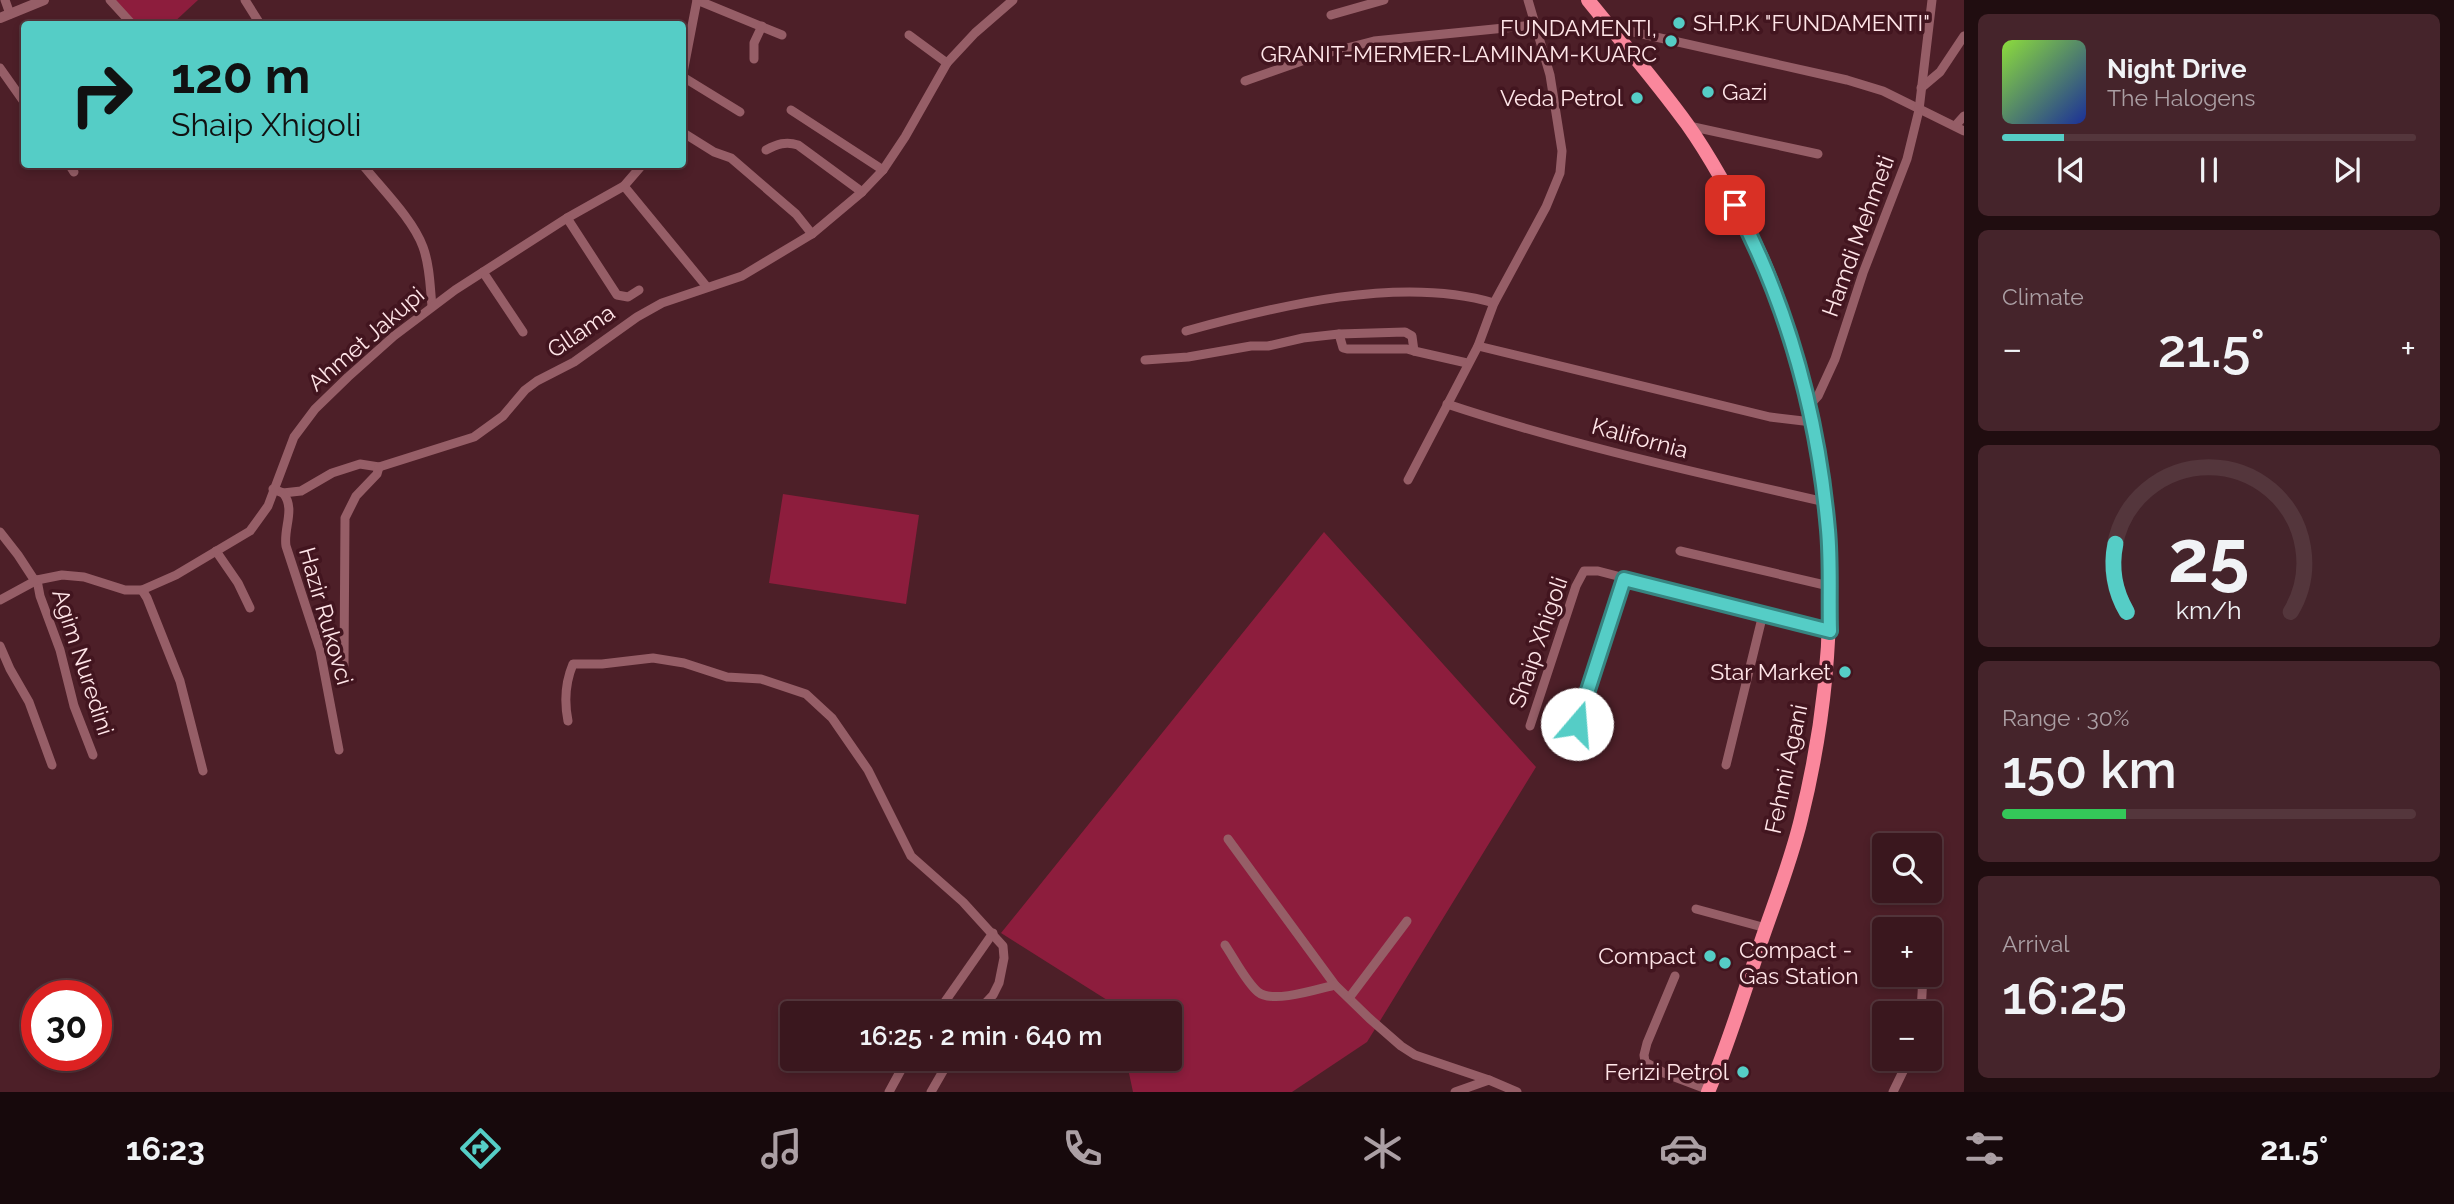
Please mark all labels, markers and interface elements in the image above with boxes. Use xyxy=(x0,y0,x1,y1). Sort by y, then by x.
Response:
place label: SH.P.K "FUNDAMENTI" xyxy=(1693,9,1930,36)
place label: FUNDAMENTI, GRANIT-MERMER-LAMINAM-KUARC xyxy=(1260,14,1657,67)
marker: SH.P.K "FUNDAMENTI" xyxy=(1671,15,1687,31)
marker: FUNDAMENTI, GRANIT-MERMER-LAMINAM-KUARC xyxy=(1663,33,1679,49)
text: 120 m xyxy=(171,47,310,104)
icon: right xyxy=(56,49,147,140)
text: Night Drive xyxy=(2107,54,2246,84)
place label: Gazi xyxy=(1722,78,1767,105)
place label: Veda Petrol xyxy=(1500,84,1624,111)
marker: Gazi xyxy=(1700,84,1716,100)
text: The Halogens xyxy=(2107,84,2255,111)
marker: Veda Petrol xyxy=(1629,90,1645,106)
text: Shaip Xhigoli xyxy=(171,106,361,143)
street label: Hamdi Mehmeti xyxy=(1816,151,1899,320)
icon: previous xyxy=(2052,151,2090,189)
icon: pause xyxy=(2190,151,2228,189)
icon: next xyxy=(2328,151,2366,189)
pin xyxy=(1705,175,1765,235)
icon: arrive xyxy=(1716,186,1754,224)
street label: Ahmet Jakupi xyxy=(302,281,429,396)
text: Climate xyxy=(2002,283,2084,310)
street label: Gllama xyxy=(542,298,619,363)
text: 21.5° xyxy=(2158,318,2265,379)
text: − xyxy=(2002,326,2022,371)
text: + xyxy=(2400,326,2416,371)
street label: Kalifornia xyxy=(1589,412,1691,463)
text: 25 xyxy=(2168,514,2250,599)
street label: Hazir Rukovci xyxy=(294,544,359,688)
street label: Shaip Xhigoli xyxy=(1502,573,1573,711)
street label: Agim Nuredini xyxy=(47,585,120,738)
text: km/h xyxy=(2176,595,2242,625)
place label: Star Market xyxy=(1710,658,1831,685)
marker: Star Market xyxy=(1837,664,1853,680)
position arrow xyxy=(1540,687,1614,761)
street label: Fehmi Agani xyxy=(1759,702,1812,836)
text: Range · 30% xyxy=(2002,704,2129,731)
text: 150 km xyxy=(2002,739,2177,800)
map controls xyxy=(1872,833,1942,1071)
button: search xyxy=(1872,833,1942,903)
button: + xyxy=(1872,917,1942,987)
text: Arrival xyxy=(2002,930,2069,957)
place label: Compact - Gas Station xyxy=(1739,936,1859,989)
place label: Compact xyxy=(1598,942,1696,969)
marker: Compact xyxy=(1702,948,1718,964)
marker: Compact - Gas Station xyxy=(1717,955,1733,971)
text: 16:25 xyxy=(2002,965,2127,1026)
speed limit sign: 30 xyxy=(21,980,112,1071)
button: − xyxy=(1872,1001,1942,1071)
text: 16:25 · 2 min · 640 m xyxy=(860,1021,1102,1051)
place label: Ferizi Petrol xyxy=(1605,1058,1730,1085)
marker: Ferizi Petrol xyxy=(1735,1064,1751,1080)
icon: directions xyxy=(456,1124,505,1173)
icon: music xyxy=(757,1124,806,1173)
icon: phone xyxy=(1058,1124,1107,1173)
icon: climate xyxy=(1358,1124,1407,1173)
icon: car xyxy=(1659,1124,1708,1173)
icon: filters xyxy=(1960,1124,2009,1173)
text: 16:23 xyxy=(126,1130,205,1167)
text: 21.5° xyxy=(2260,1130,2328,1167)

